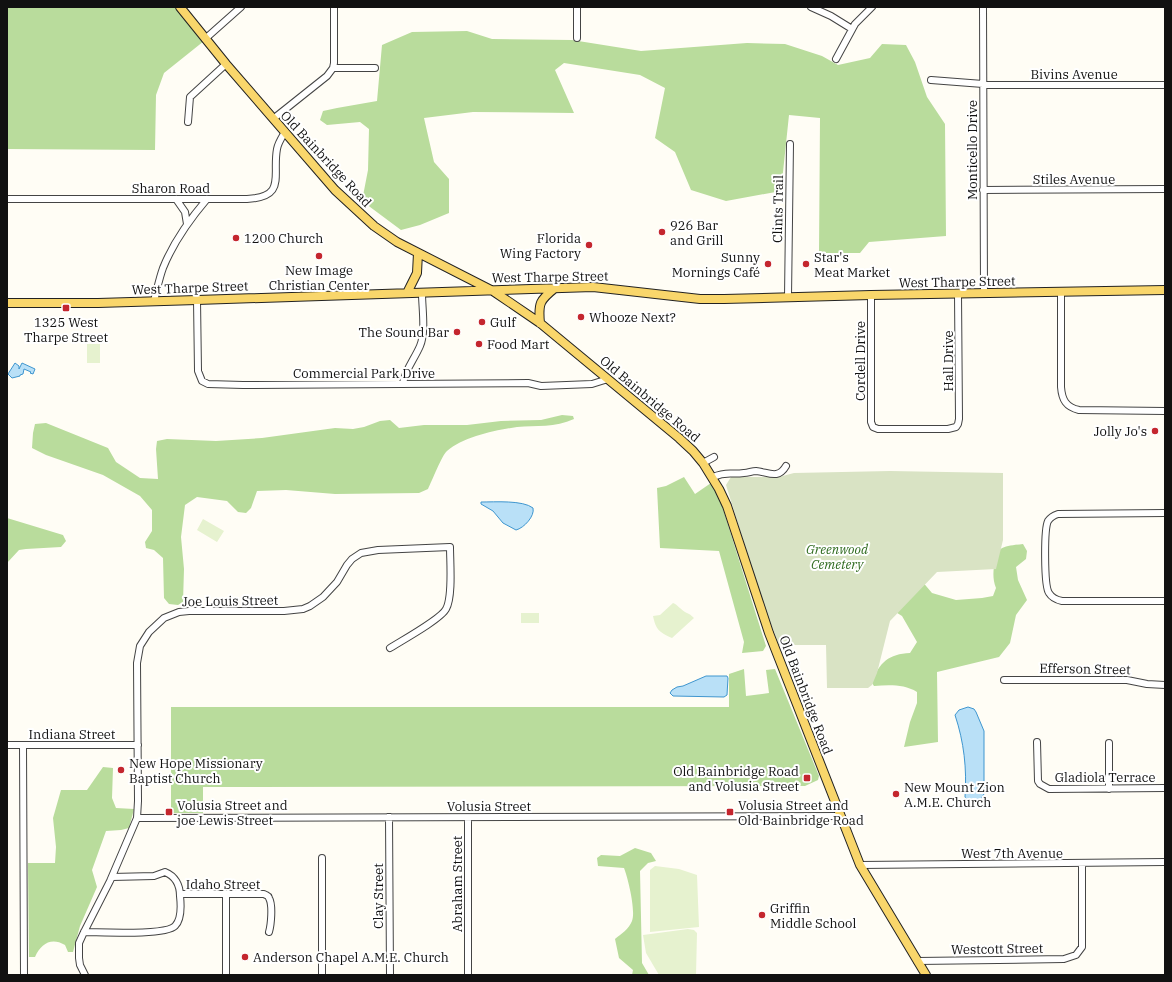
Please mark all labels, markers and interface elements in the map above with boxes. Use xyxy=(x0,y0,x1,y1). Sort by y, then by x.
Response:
street label: Bivins Avenue xyxy=(1030,66,1118,83)
street label: Monticello Drive xyxy=(964,100,981,200)
street label: Old Bainbridge Road xyxy=(277,107,375,211)
street label: Stiles Avenue xyxy=(1033,171,1115,188)
street label: Clints Trail xyxy=(769,175,787,243)
street label: Sharon Road xyxy=(132,180,210,197)
place label: 926 Bar and Grill xyxy=(670,217,723,249)
marker: 926 Bar and Grill xyxy=(657,227,667,237)
place label: 1200 Church xyxy=(244,230,323,247)
place label: Florida Wing Factory xyxy=(500,230,581,262)
marker: 1200 Church xyxy=(231,233,241,243)
marker: Florida Wing Factory xyxy=(584,240,594,250)
place label: Sunny Mornings Café xyxy=(672,249,760,281)
place label: Star's Meat Market xyxy=(814,249,891,281)
marker: New Image Christian Center xyxy=(314,251,324,261)
marker: Sunny Mornings Café xyxy=(763,259,773,269)
marker: Star's Meat Market xyxy=(801,259,811,269)
place label: New Image Christian Center xyxy=(269,262,370,294)
street label: West Tharpe Street xyxy=(491,267,609,287)
street label: West Tharpe Street xyxy=(898,272,1016,292)
street label: West Tharpe Street xyxy=(131,277,249,299)
marker: 1325 West Tharpe Street xyxy=(61,303,71,313)
place label: Whooze Next? xyxy=(589,309,676,326)
marker: Whooze Next? xyxy=(576,312,586,322)
place label: 1325 West Tharpe Street xyxy=(24,314,108,346)
place label: Gulf xyxy=(490,314,517,331)
marker: Gulf xyxy=(477,317,487,327)
street label: Cordell Drive xyxy=(852,321,869,401)
place label: The Sound Bar xyxy=(359,324,449,341)
marker: The Sound Bar xyxy=(452,327,462,337)
street label: Hall Drive xyxy=(940,330,957,391)
place label: Food Mart xyxy=(487,336,550,353)
marker: Food Mart xyxy=(474,339,484,349)
street label: Old Bainbridge Road xyxy=(596,352,704,446)
street label: Commercial Park Drive xyxy=(293,365,435,382)
place label: Jolly Jo's xyxy=(1094,423,1147,440)
marker: Jolly Jo's xyxy=(1150,426,1160,436)
park label: Greenwood Cemetery xyxy=(806,541,869,573)
street label: Joe Louis Street xyxy=(182,592,279,610)
street label: Old Bainbridge Road xyxy=(776,633,837,757)
street label: Efferson Street xyxy=(1039,660,1131,678)
street label: Indiana Street xyxy=(29,726,116,743)
place label: New Hope Missionary Baptist Church xyxy=(129,755,263,787)
place label: Old Bainbridge Road and Volusia Street xyxy=(673,763,799,795)
marker: New Hope Missionary Baptist Church xyxy=(116,765,126,775)
street label: Gladiola Terrace xyxy=(1055,769,1155,786)
marker: Old Bainbridge Road and Volusia Street xyxy=(802,773,812,783)
place label: New Mount Zion A.M.E. Church xyxy=(904,779,1005,811)
marker: New Mount Zion A.M.E. Church xyxy=(891,789,901,799)
place label: Volusia Street and joe Lewis Street xyxy=(176,797,288,829)
place label: Volusia Street and Old Bainbridge Road xyxy=(738,797,864,829)
street label: Volusia Street xyxy=(447,798,532,815)
marker: Volusia Street and joe Lewis Street xyxy=(164,807,174,817)
marker: Volusia Street and Old Bainbridge Road xyxy=(725,807,735,817)
street label: Abraham Street xyxy=(449,835,466,932)
street label: West 7th Avenue xyxy=(961,845,1063,862)
street label: Clay Street xyxy=(370,863,387,929)
street label: Idaho Street xyxy=(186,876,261,893)
place label: Griffin Middle School xyxy=(770,900,856,932)
marker: Griffin Middle School xyxy=(757,910,767,920)
street label: Westcott Street xyxy=(951,940,1044,958)
place label: Anderson Chapel A.M.E. Church xyxy=(253,949,449,966)
marker: Anderson Chapel A.M.E. Church xyxy=(240,952,250,962)

